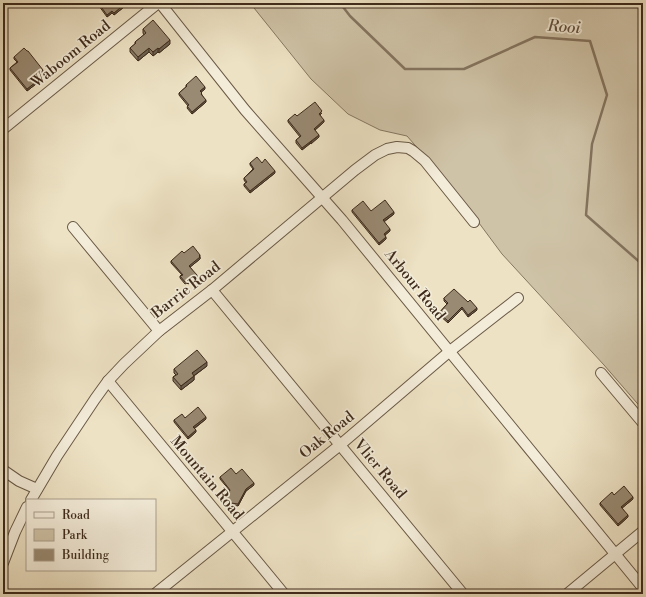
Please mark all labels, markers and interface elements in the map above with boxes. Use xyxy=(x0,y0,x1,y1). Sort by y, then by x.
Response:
street label: Waboom Road xyxy=(27,16,115,92)
water label: Rooi xyxy=(546,16,581,38)
street label: Arbour Road xyxy=(380,245,450,325)
street label: Barrie Road xyxy=(147,257,225,323)
street label: Oak Road xyxy=(296,407,359,463)
street label: Mountain Road xyxy=(166,432,248,524)
street label: Vlier Road xyxy=(349,435,411,503)
legend xyxy=(26,499,156,571)
text: Road xyxy=(62,508,90,523)
text: Park xyxy=(62,528,88,543)
text: Building xyxy=(61,548,110,563)

